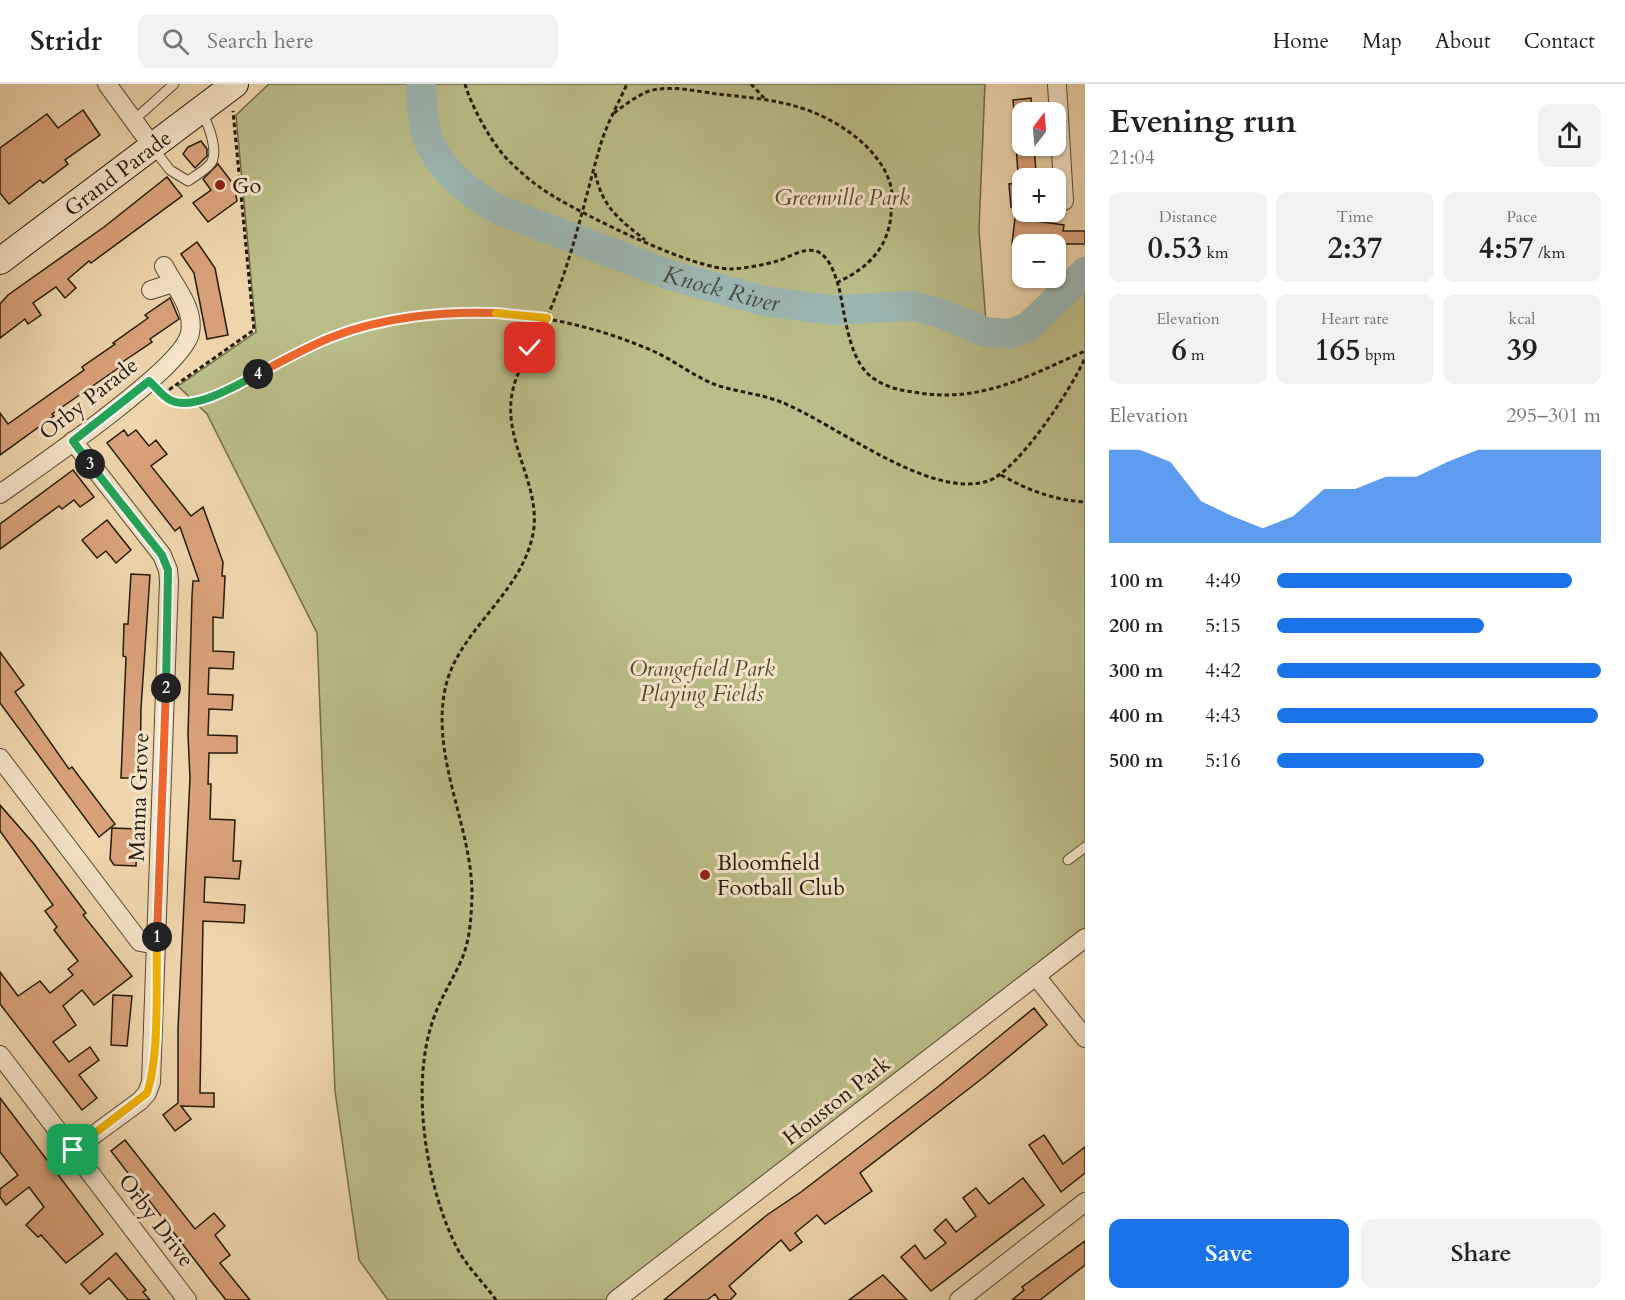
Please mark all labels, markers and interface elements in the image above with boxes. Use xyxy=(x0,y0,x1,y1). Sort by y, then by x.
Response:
search box xyxy=(138,14,558,68)
text: Stridr xyxy=(30,22,102,60)
icon: search xyxy=(159,25,192,58)
text: Search here xyxy=(207,26,314,56)
text: Home xyxy=(1273,27,1329,56)
text: Map xyxy=(1362,27,1402,56)
text: About xyxy=(1435,27,1491,56)
text: Contact xyxy=(1524,27,1595,56)
text: Evening run xyxy=(1109,99,1297,144)
north arrow xyxy=(1012,102,1066,156)
map controls xyxy=(1012,102,1066,288)
button: share xyxy=(1538,104,1601,167)
street label: Grand Parade xyxy=(58,123,178,224)
text: 21:04 xyxy=(1109,144,1155,171)
button: + xyxy=(1012,168,1066,222)
place label: Go xyxy=(232,171,261,201)
marker: Go xyxy=(213,178,227,192)
park label: Greenville Park xyxy=(774,183,910,213)
text: Distance xyxy=(1159,206,1217,228)
text: Time xyxy=(1336,206,1374,228)
text: Pace xyxy=(1507,206,1537,228)
text: 0.53 xyxy=(1147,228,1202,269)
text: 2:37 xyxy=(1328,228,1382,269)
text: 4:57 xyxy=(1479,228,1534,269)
button: − xyxy=(1012,234,1066,288)
text: km xyxy=(1202,242,1229,264)
text: /km xyxy=(1534,242,1565,264)
water label: Knock River xyxy=(659,258,783,320)
text: Elevation xyxy=(1156,308,1220,330)
text: Heart rate xyxy=(1321,308,1389,330)
text: kcal xyxy=(1509,308,1535,330)
pin xyxy=(504,322,555,373)
text: 6 xyxy=(1171,330,1187,371)
text: 165 xyxy=(1314,330,1361,371)
text: 39 xyxy=(1507,330,1537,371)
icon: check xyxy=(513,331,546,364)
text: m xyxy=(1187,344,1205,366)
text: bpm xyxy=(1361,344,1396,366)
street label: Orby Parade xyxy=(33,351,144,447)
pin: 4 xyxy=(243,359,273,389)
text: 4 xyxy=(254,363,262,385)
text: Elevation xyxy=(1109,402,1188,429)
text: 295–301 m xyxy=(1506,402,1601,429)
pin: 3 xyxy=(75,449,105,479)
text: 3 xyxy=(86,453,94,475)
text: 100 m xyxy=(1109,567,1164,594)
text: 4:49 xyxy=(1205,567,1241,594)
text: 200 m xyxy=(1109,612,1164,639)
text: 5:15 xyxy=(1205,612,1241,639)
park label: Orangefield Park Playing Fields xyxy=(629,654,775,709)
text: 300 m xyxy=(1109,657,1164,684)
text: 4:42 xyxy=(1205,657,1241,684)
pin: 2 xyxy=(151,673,181,703)
text: 2 xyxy=(162,677,170,699)
text: 400 m xyxy=(1109,702,1164,729)
text: 4:43 xyxy=(1205,702,1241,729)
street label: Manna Grove xyxy=(122,732,156,862)
text: 500 m xyxy=(1109,747,1164,774)
text: 5:16 xyxy=(1205,747,1241,774)
place label: Bloomfield Football Club xyxy=(717,848,845,903)
marker: Bloomfield Football Club xyxy=(698,868,712,882)
pin: 1 xyxy=(142,922,172,952)
text: 1 xyxy=(153,926,161,948)
street label: Houston Park xyxy=(776,1049,897,1152)
pin xyxy=(47,1124,98,1175)
icon: arrive xyxy=(56,1133,89,1166)
street label: Orby Drive xyxy=(111,1168,201,1273)
button: Save xyxy=(1109,1219,1349,1288)
button: Share xyxy=(1361,1219,1601,1288)

